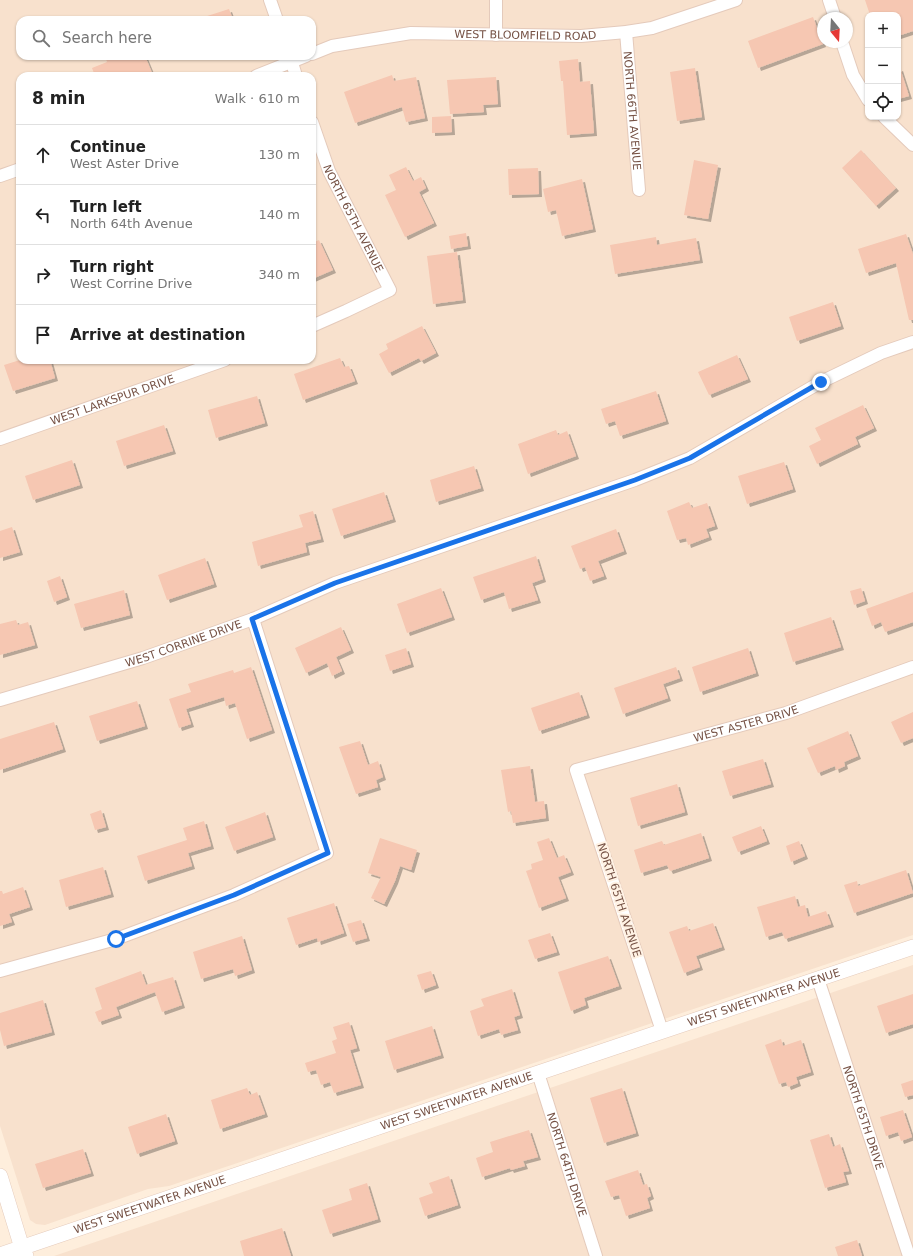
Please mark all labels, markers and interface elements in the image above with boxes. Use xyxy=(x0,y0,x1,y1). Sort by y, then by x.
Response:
north arrow xyxy=(817,12,853,48)
map controls xyxy=(865,12,901,120)
button: + xyxy=(865,12,901,48)
search box xyxy=(16,16,316,60)
icon: search xyxy=(30,27,52,49)
street label: WEST BLOOMFIELD ROAD xyxy=(454,27,597,43)
text: Search here xyxy=(62,29,152,47)
button: − xyxy=(865,48,901,84)
street label: NORTH 66TH AVENUE xyxy=(621,51,644,171)
button: locate xyxy=(865,84,901,120)
text: 8 min xyxy=(32,88,85,108)
text: Walk · 610 m xyxy=(215,91,300,106)
text: Continue xyxy=(70,138,146,156)
icon: ahead xyxy=(32,144,54,166)
text: 130 m xyxy=(258,147,300,162)
text: West Aster Drive xyxy=(70,156,179,171)
street label: NORTH 65TH AVENUE xyxy=(321,163,386,274)
text: Turn left xyxy=(70,198,142,216)
icon: left xyxy=(32,204,54,226)
text: 140 m xyxy=(258,207,300,222)
text: North 64th Avenue xyxy=(70,216,193,231)
text: Turn right xyxy=(70,258,154,276)
icon: right xyxy=(32,264,54,286)
text: 340 m xyxy=(258,267,300,282)
text: West Corrine Drive xyxy=(70,276,192,291)
icon: arrive xyxy=(32,324,54,346)
text: Arrive at destination xyxy=(70,326,245,344)
street label: WEST LARKSPUR DRIVE xyxy=(49,372,176,427)
route end xyxy=(812,373,830,391)
street label: WEST CORRINE DRIVE xyxy=(124,617,243,669)
street label: WEST ASTER DRIVE xyxy=(692,703,800,744)
street label: NORTH 65TH AVENUE xyxy=(594,841,644,959)
route start xyxy=(107,930,125,948)
street label: WEST SWEETWATER AVENUE xyxy=(686,966,842,1029)
street label: NORTH 65TH DRIVE xyxy=(840,1064,887,1171)
street label: WEST SWEETWATER AVENUE xyxy=(379,1069,534,1132)
street label: NORTH 64TH DRIVE xyxy=(544,1111,590,1218)
street label: WEST SWEETWATER AVENUE xyxy=(72,1173,228,1236)

